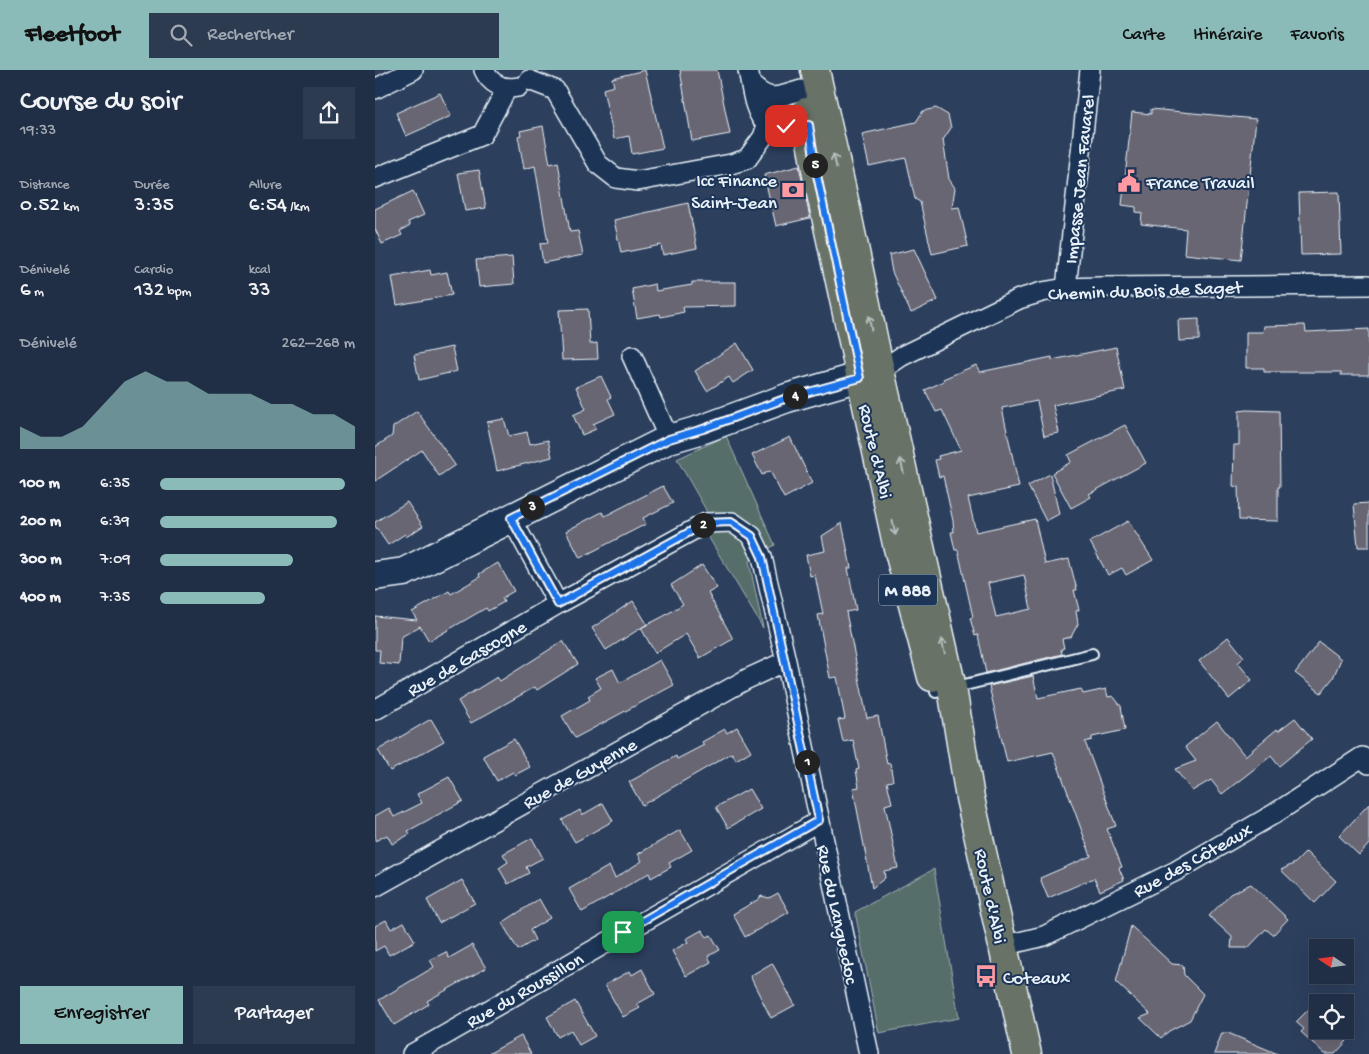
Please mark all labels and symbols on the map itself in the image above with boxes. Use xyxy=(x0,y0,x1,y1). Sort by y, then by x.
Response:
street label: Impasse Jean Favarel xyxy=(1061,94,1102,265)
pin xyxy=(765,105,807,147)
pin: 5 xyxy=(803,152,827,178)
one-way arrow xyxy=(830,154,839,170)
public building icon: France Travail xyxy=(1116,168,1142,194)
place label: Icc Finance Saint-Jean xyxy=(691,171,777,216)
place label: France Travail xyxy=(1145,173,1255,196)
bank icon: Icc Finance Saint-Jean xyxy=(780,177,806,203)
street label: Chemin du Bois de Saget xyxy=(1048,278,1245,307)
one-way arrow xyxy=(865,316,875,332)
pin: 4 xyxy=(783,384,807,408)
street label: Route d'Albi xyxy=(852,402,896,501)
one-way arrow xyxy=(897,459,906,475)
pin: 3 xyxy=(519,494,545,520)
pin: 2 xyxy=(691,512,715,538)
one-way arrow xyxy=(889,520,899,536)
road number: M 888 xyxy=(879,574,937,606)
street label: Rue de Gascogne xyxy=(404,616,532,704)
one-way arrow xyxy=(938,639,947,655)
street label: Rue de Guyenne xyxy=(520,734,642,816)
pin: 1 xyxy=(795,750,819,774)
street label: Rue des Côteaux xyxy=(1130,820,1257,904)
street label: Rue du Languedoc xyxy=(810,843,862,987)
street label: Route d'Albi xyxy=(967,847,1010,946)
pin xyxy=(602,911,644,953)
north arrow xyxy=(1309,939,1354,984)
street label: Rue du Roussillon xyxy=(463,949,589,1035)
bus stop icon: Coteaux xyxy=(973,963,999,989)
place label: Coteaux xyxy=(1003,968,1070,991)

